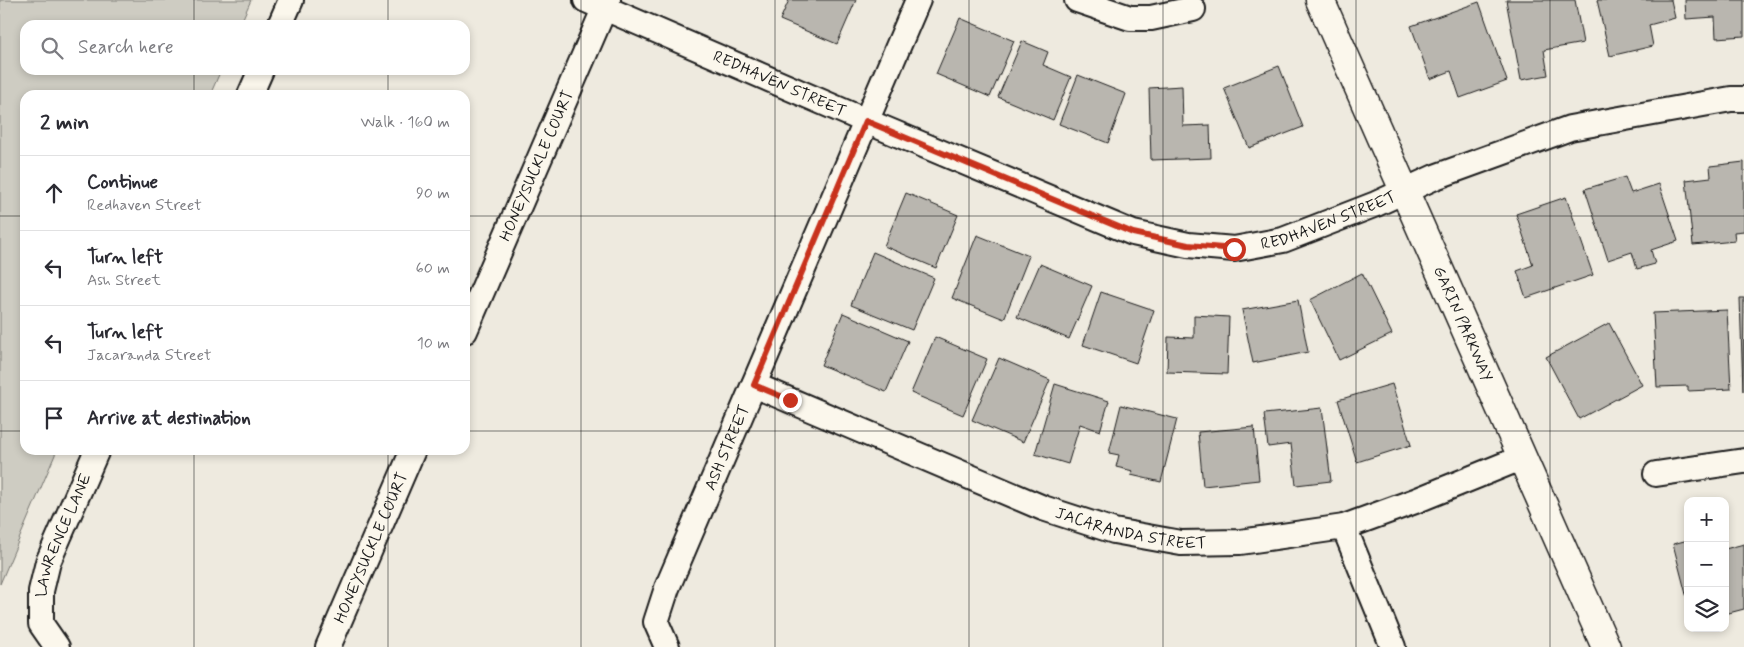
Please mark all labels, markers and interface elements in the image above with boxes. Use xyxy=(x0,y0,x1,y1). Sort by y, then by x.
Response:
search box xyxy=(20,20,470,75)
icon: search xyxy=(38,34,66,62)
text: Search here xyxy=(78,35,174,60)
street label: REDHAVEN STREET xyxy=(710,46,850,122)
street label: HONEYSUCKLE COURT xyxy=(495,87,578,244)
text: 2 min xyxy=(40,109,89,137)
text: Walk · 160 m xyxy=(360,112,450,133)
text: Continue xyxy=(87,170,158,195)
icon: ahead xyxy=(40,179,68,207)
text: 90 m xyxy=(416,183,450,204)
street label: REDHAVEN STREET xyxy=(1259,186,1399,254)
text: Redhaven Street xyxy=(87,195,202,216)
route start xyxy=(1223,238,1246,261)
text: Turn left xyxy=(87,245,163,270)
icon: left xyxy=(40,254,68,282)
text: 60 m xyxy=(416,258,450,279)
street label: GARIN PARKWAY xyxy=(1428,263,1498,385)
text: Ash Street xyxy=(87,270,161,291)
text: Turn left xyxy=(87,320,163,345)
icon: left xyxy=(40,329,68,357)
text: 10 m xyxy=(417,333,450,354)
text: Jacaranda Street xyxy=(87,345,211,366)
route end xyxy=(779,389,802,412)
street label: ASH STREET xyxy=(700,401,755,493)
icon: arrive xyxy=(40,404,68,432)
text: Arrive at destination xyxy=(87,406,251,431)
street label: HONEYSUCKLE COURT xyxy=(329,469,413,626)
street label: LAWRENCE LANE xyxy=(31,470,96,597)
map controls xyxy=(1684,497,1729,632)
button: + xyxy=(1684,497,1729,542)
street label: JACARANDA STREET xyxy=(1053,502,1207,554)
button: − xyxy=(1684,542,1729,587)
button: layers xyxy=(1684,587,1729,632)

